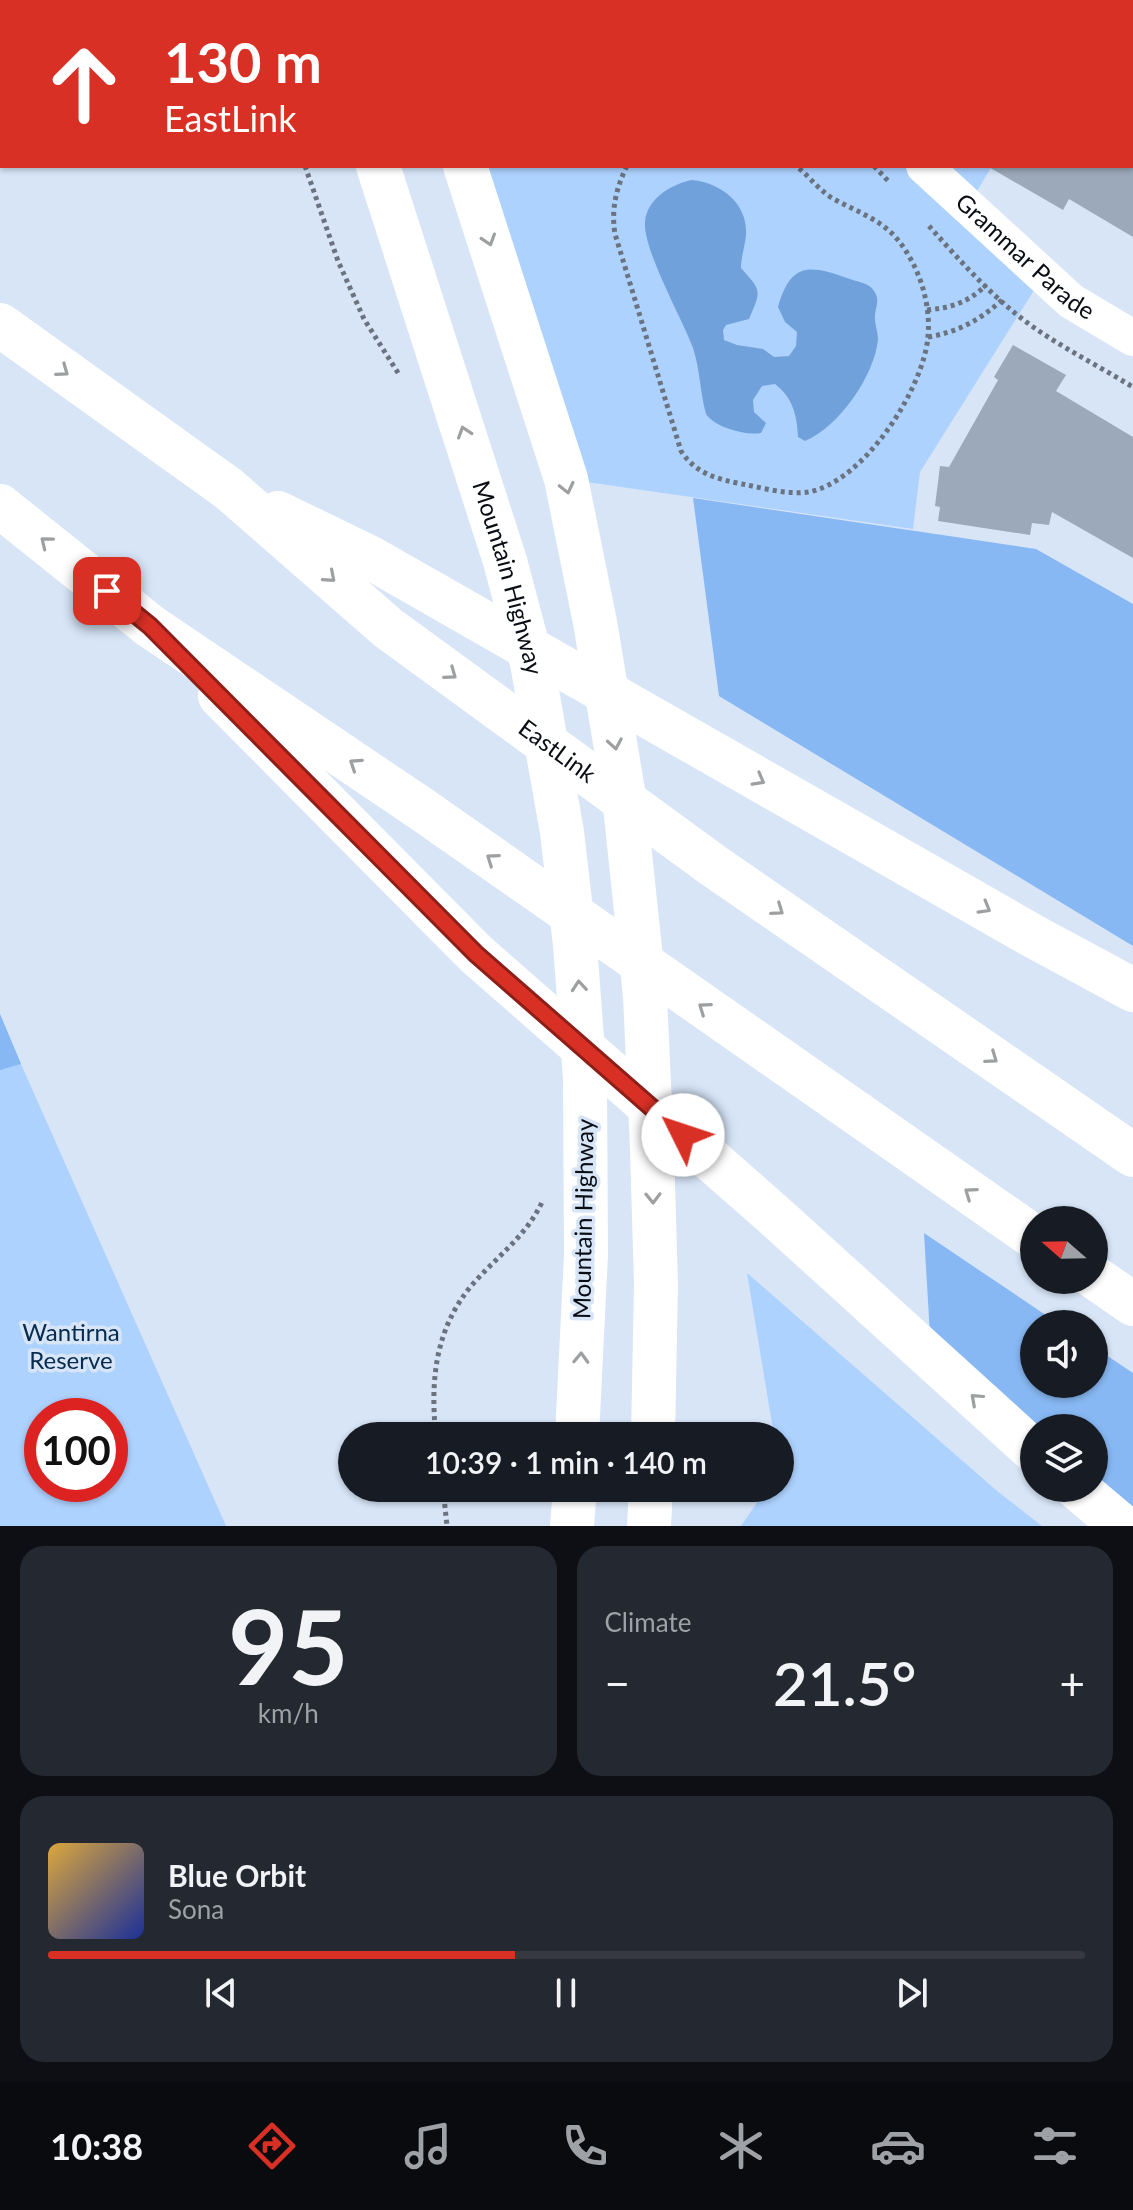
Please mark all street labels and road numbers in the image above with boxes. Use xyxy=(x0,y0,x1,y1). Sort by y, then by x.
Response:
street label: Grammar Parade xyxy=(950,187,1100,325)
street label: Mountain Highway xyxy=(467,477,550,678)
street label: EastLink xyxy=(514,712,603,788)
street label: Mountain Highway xyxy=(566,1118,599,1319)

